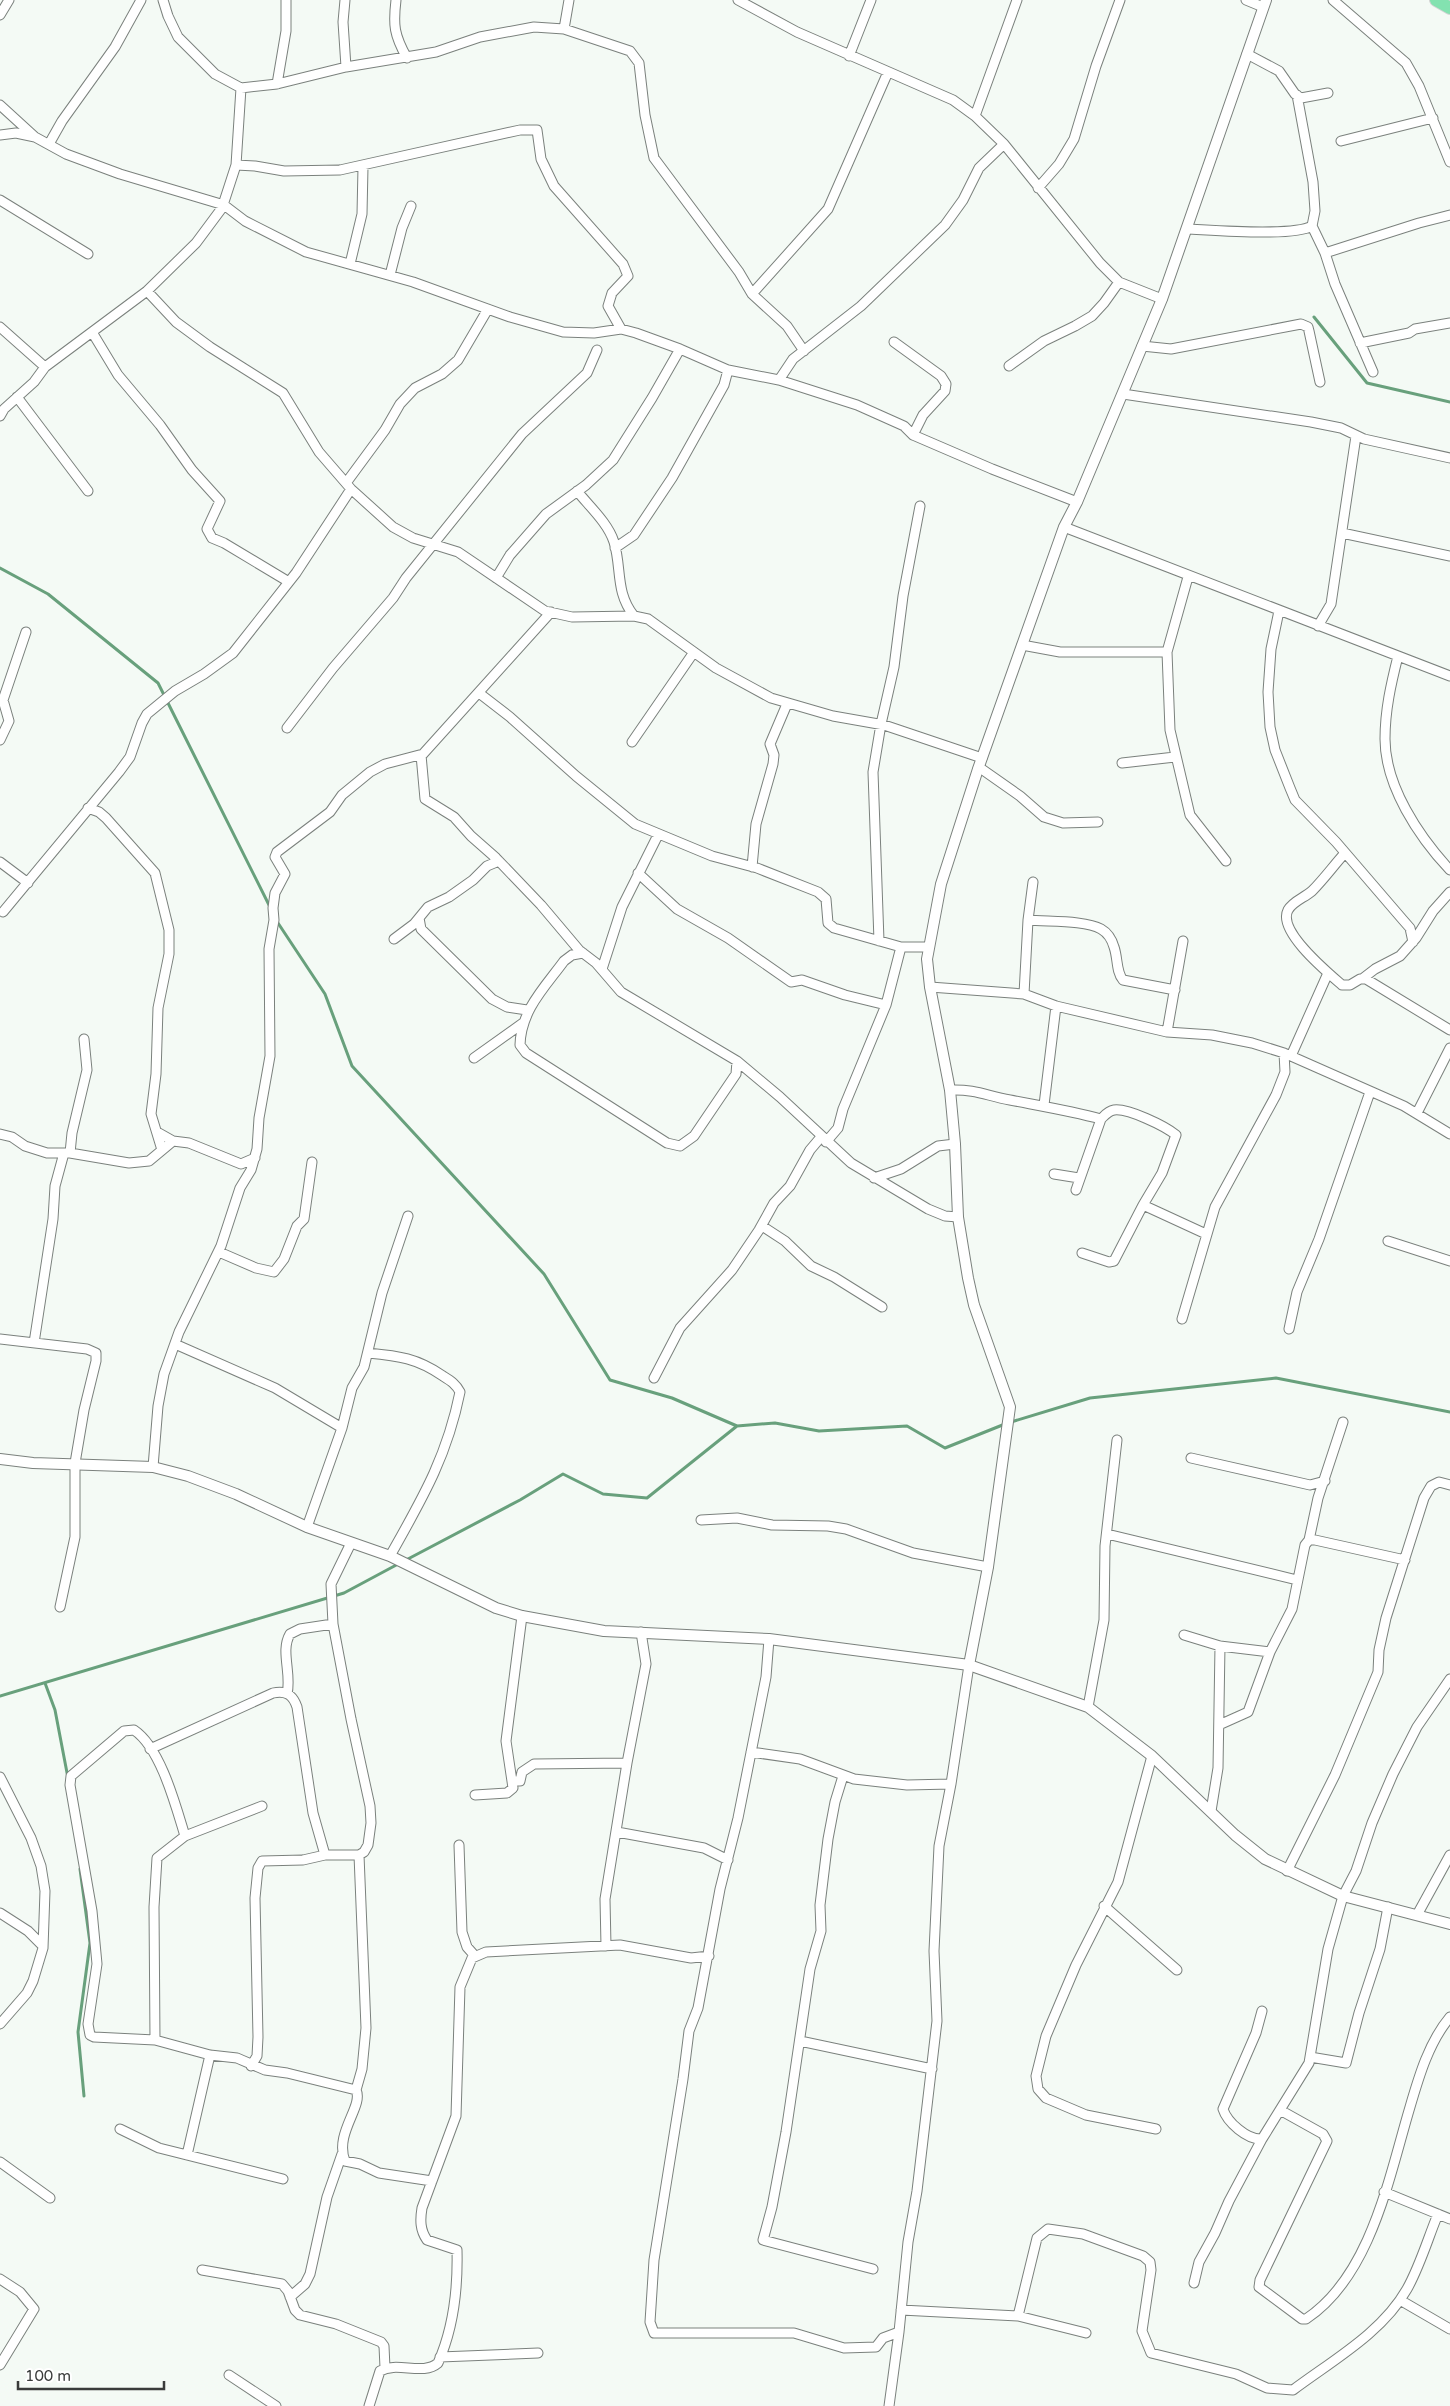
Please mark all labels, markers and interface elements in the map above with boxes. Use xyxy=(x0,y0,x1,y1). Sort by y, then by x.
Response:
scale bar xyxy=(18,2358,164,2390)
text: 100 m xyxy=(25,2367,71,2385)

